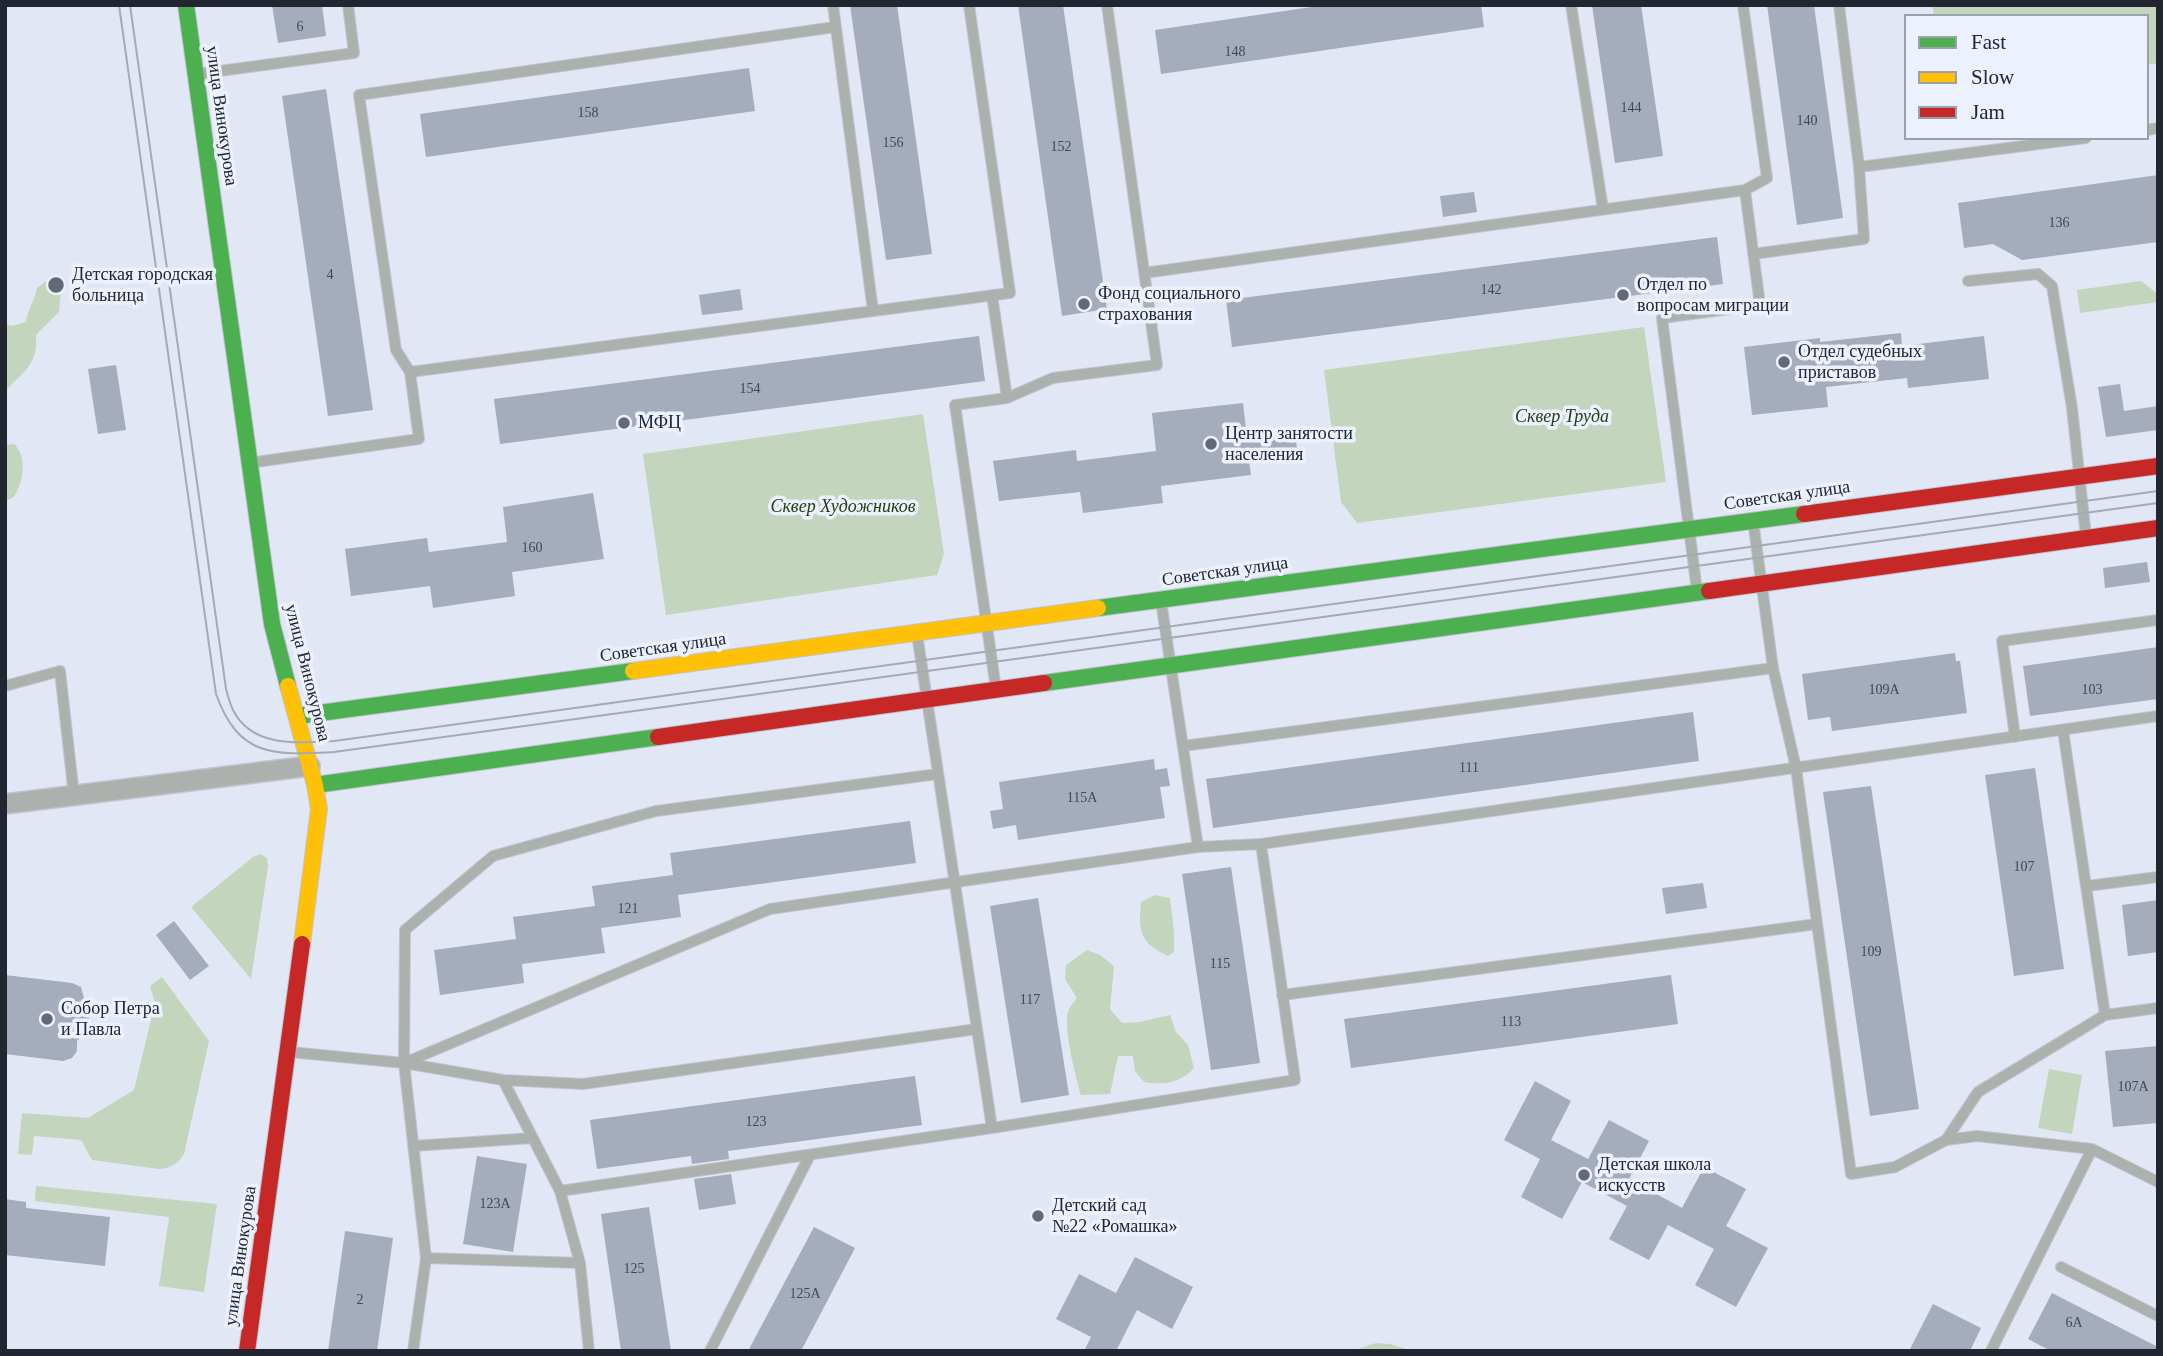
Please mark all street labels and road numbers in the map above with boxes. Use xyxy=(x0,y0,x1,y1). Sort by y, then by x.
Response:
street label: улица Винокурова xyxy=(200,45,242,187)
street label: Советская улица xyxy=(1723,476,1851,516)
street label: Советская улица xyxy=(1161,552,1289,592)
street label: улица Винокурова xyxy=(279,602,335,744)
street label: Советская улица xyxy=(599,628,727,668)
street label: улица Винокурова xyxy=(220,1185,262,1327)

